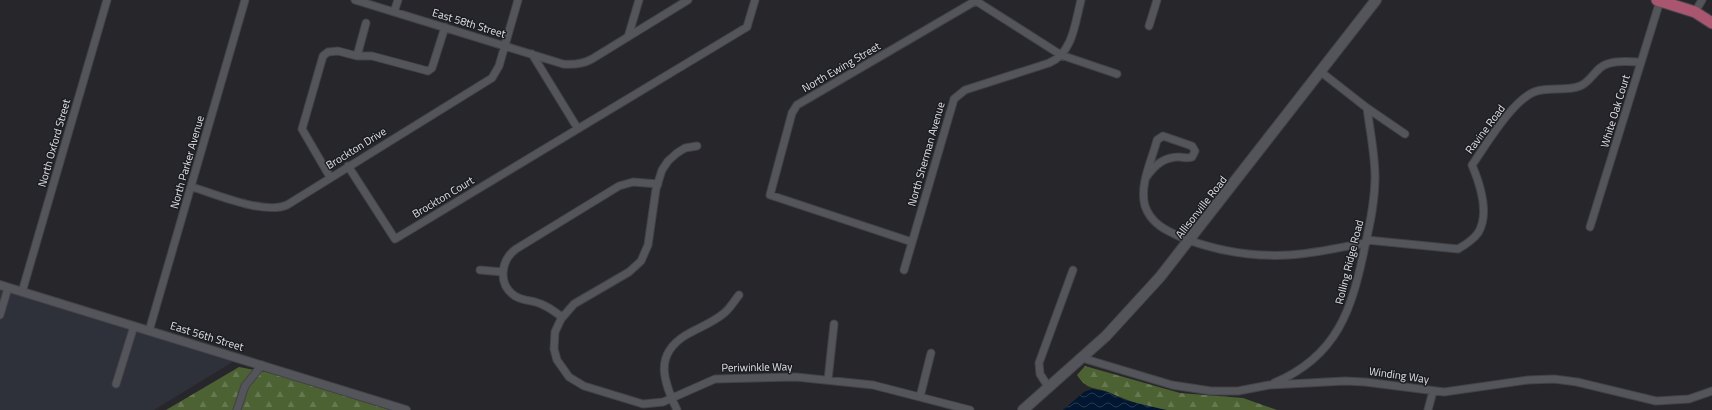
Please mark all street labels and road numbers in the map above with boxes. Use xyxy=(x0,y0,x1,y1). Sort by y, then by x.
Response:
street label: East 58th Street xyxy=(430,4,508,42)
street label: North Ewing Street xyxy=(799,38,883,96)
street label: White Oak Court xyxy=(1596,72,1634,149)
street label: North Oxford Street xyxy=(34,97,74,189)
street label: North Sherman Avenue xyxy=(903,100,949,208)
street label: Ravine Road xyxy=(1461,101,1509,157)
street label: North Parker Avenue xyxy=(166,113,208,210)
street label: Brockton Drive xyxy=(323,123,390,173)
street label: Brockton Court xyxy=(409,172,477,222)
street label: Allisonville Road xyxy=(1171,172,1231,242)
street label: Rolling Ridge Road xyxy=(1331,218,1367,306)
street label: East 56th Street xyxy=(168,317,246,355)
street label: Periwinkle Way xyxy=(721,358,793,376)
street label: Winding Way xyxy=(1368,363,1431,387)

